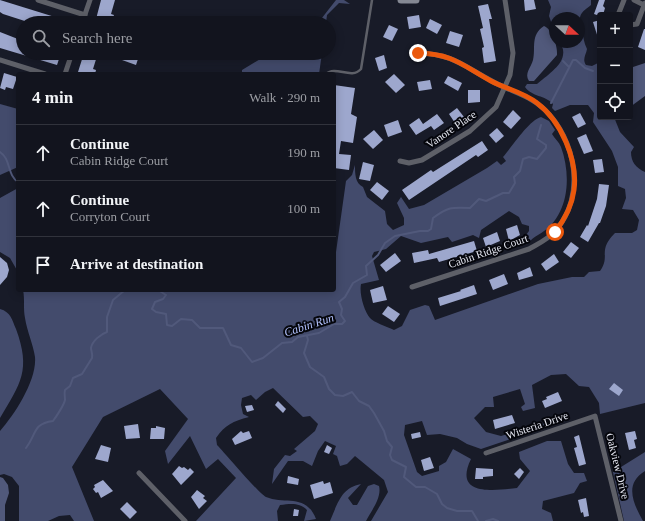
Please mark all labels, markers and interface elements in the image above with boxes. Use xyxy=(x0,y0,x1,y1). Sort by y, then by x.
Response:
north arrow xyxy=(549,12,585,48)
map controls xyxy=(597,12,633,120)
button: + xyxy=(597,12,633,48)
search box xyxy=(16,16,336,60)
icon: search xyxy=(30,27,52,49)
text: Search here xyxy=(62,30,132,46)
route end xyxy=(409,44,427,62)
button: − xyxy=(597,48,633,84)
button: locate xyxy=(597,84,633,120)
text: 4 min xyxy=(32,88,73,107)
text: Walk · 290 m xyxy=(249,90,320,105)
street label: Vanore Place xyxy=(424,108,478,150)
text: Continue xyxy=(70,136,129,152)
icon: ahead xyxy=(32,142,54,164)
text: 190 m xyxy=(287,145,320,160)
text: Cabin Ridge Court xyxy=(70,153,168,168)
text: Continue xyxy=(70,192,129,208)
icon: ahead xyxy=(32,198,54,220)
text: 100 m xyxy=(287,201,320,216)
text: Corryton Court xyxy=(70,209,150,224)
route start xyxy=(546,223,564,241)
street label: Cabin Ridge Court xyxy=(447,232,529,270)
icon: arrive xyxy=(32,254,54,276)
text: Arrive at destination xyxy=(70,256,203,272)
water label: Cabin Run xyxy=(282,310,336,340)
street label: Wisteria Drive xyxy=(504,409,570,441)
street label: Oakview Drive xyxy=(604,432,632,500)

